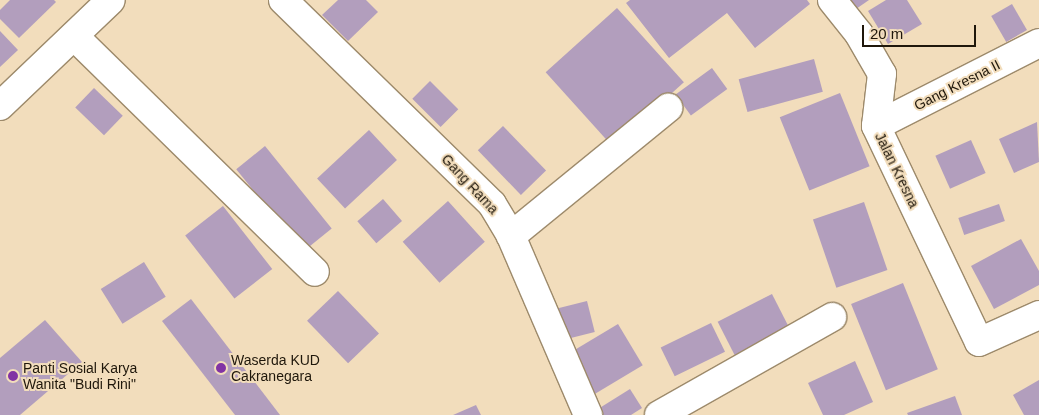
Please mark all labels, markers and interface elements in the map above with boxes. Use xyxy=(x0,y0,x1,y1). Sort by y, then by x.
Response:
scale bar xyxy=(864,15,978,47)
text: 20 m xyxy=(870,25,903,42)
street label: Gang Kresna II xyxy=(911,56,1003,114)
street label: Jalan Kresna xyxy=(872,130,922,210)
street label: Gang Rama xyxy=(438,151,502,217)
place label: Waserda KUD Cakranegara xyxy=(231,352,320,384)
place label: Panti Sosial Karya Wanita "Budi Rini" xyxy=(23,360,137,392)
marker: Waserda KUD Cakranegara xyxy=(215,362,227,374)
marker: Panti Sosial Karya Wanita "Budi Rini" xyxy=(7,370,19,382)

